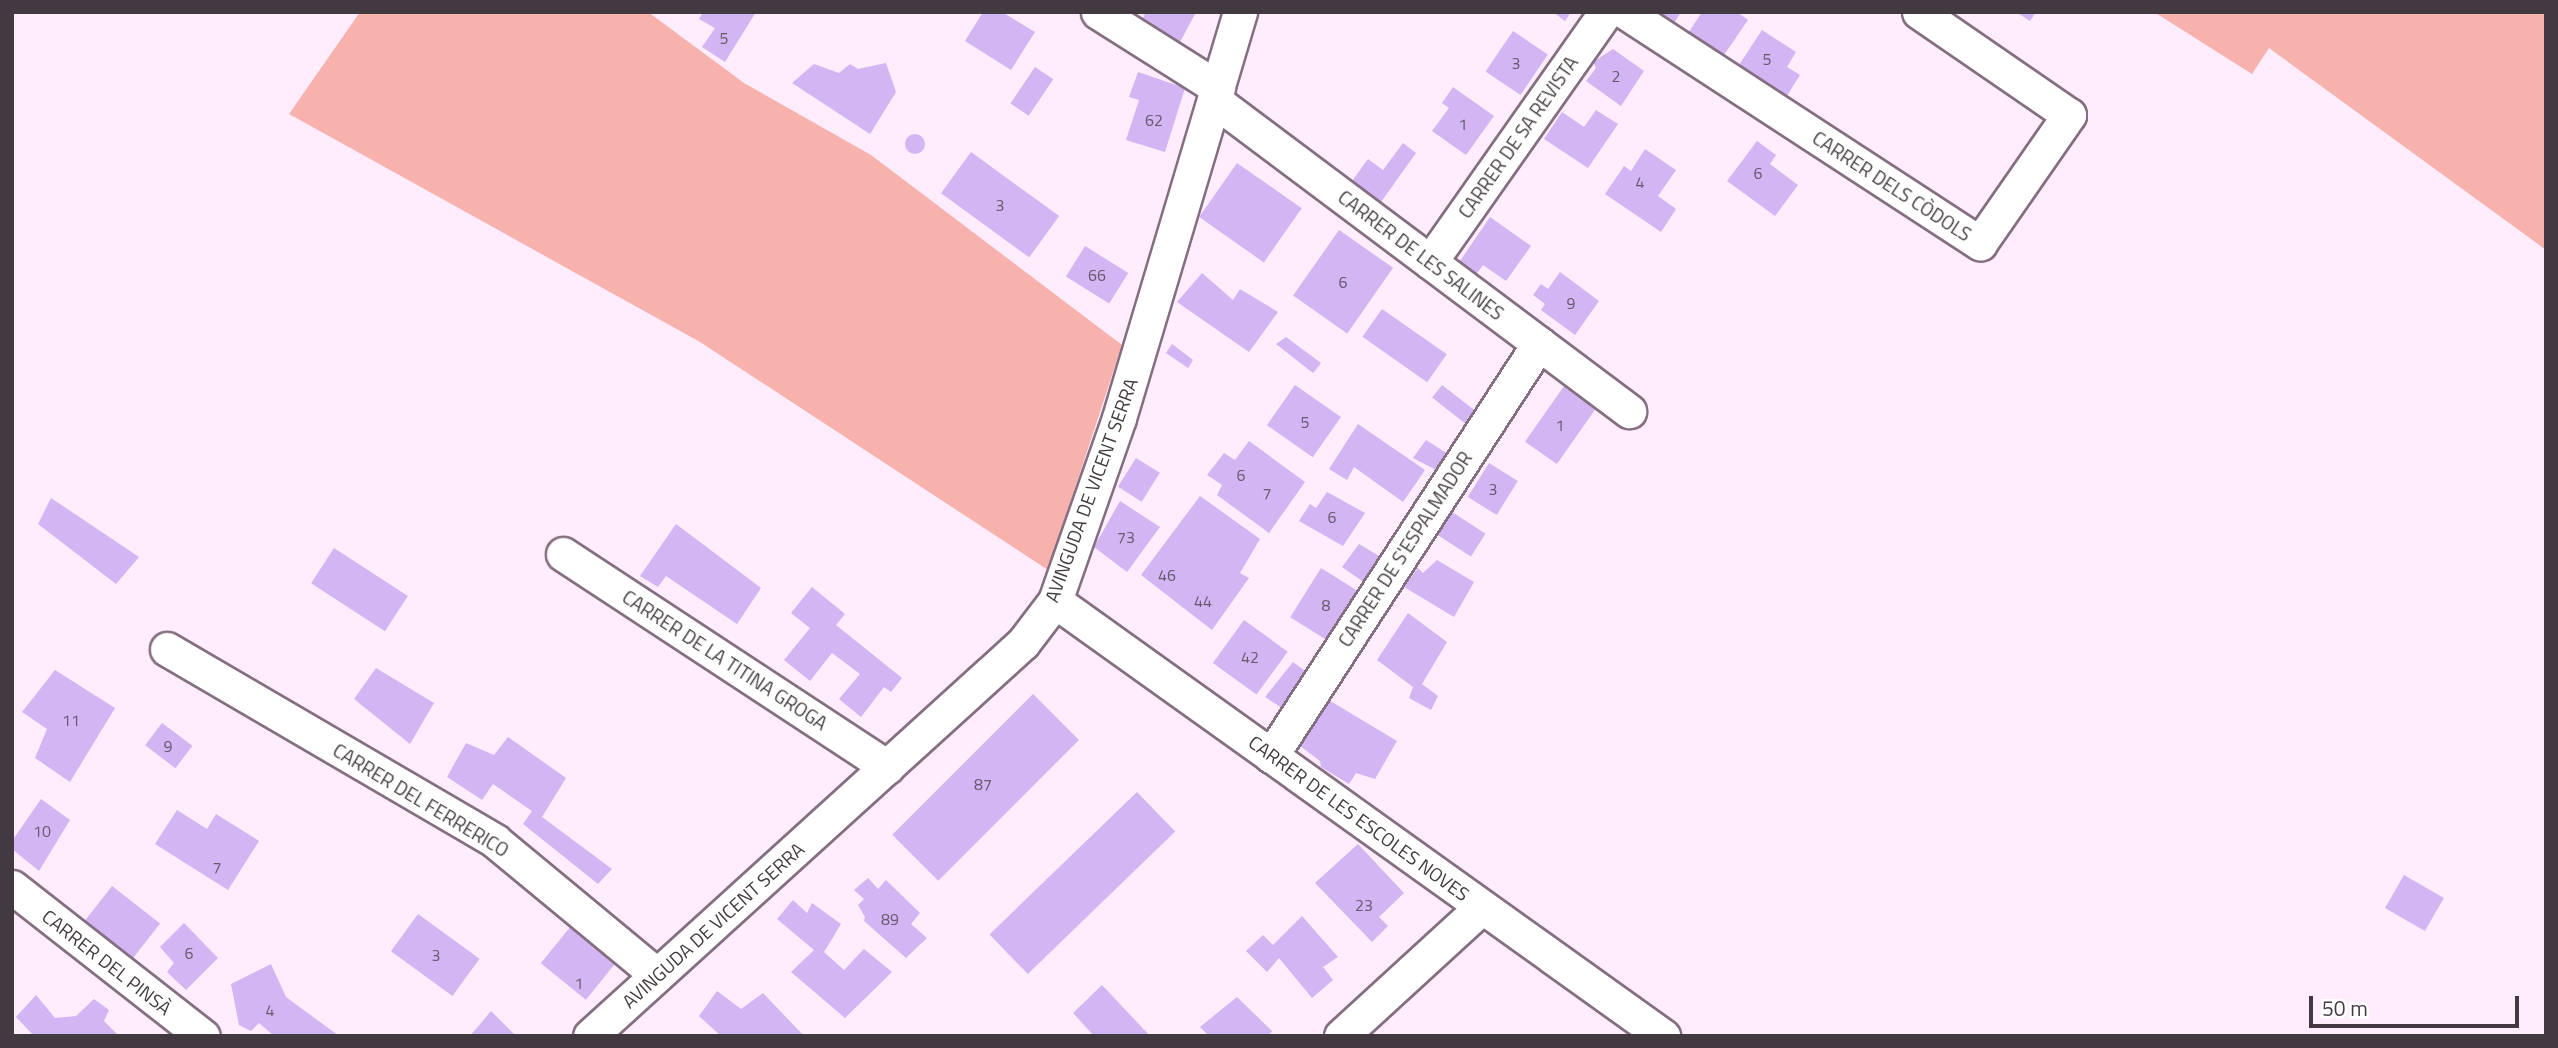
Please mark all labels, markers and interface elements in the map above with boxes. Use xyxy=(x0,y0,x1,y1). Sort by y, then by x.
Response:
house number: 5 xyxy=(720,28,728,48)
house number: 5 xyxy=(1763,49,1771,69)
street label: CARRER DE SA REVISTA xyxy=(1453,52,1583,222)
house number: 3 xyxy=(1512,53,1520,73)
house number: 2 xyxy=(1612,66,1620,86)
house number: 62 xyxy=(1145,110,1163,130)
house number: 1 xyxy=(1459,114,1467,134)
street label: CARRER DELS CÒDOLS xyxy=(1808,126,1976,246)
house number: 6 xyxy=(1754,163,1762,183)
house number: 4 xyxy=(1636,172,1644,192)
street label: CARRER DE LES SALINES xyxy=(1334,185,1508,325)
house number: 3 xyxy=(996,195,1004,215)
house number: 66 xyxy=(1088,265,1106,285)
house number: 6 xyxy=(1339,272,1347,292)
house number: 9 xyxy=(1567,293,1575,313)
street label: AVINGUDA DE VICENT SERRA xyxy=(1040,375,1142,605)
house number: 5 xyxy=(1301,412,1309,432)
house number: 1 xyxy=(1556,415,1564,435)
street label: CARRER DE S'ESPALMADOR xyxy=(1333,447,1477,651)
house number: 6 xyxy=(1237,465,1245,485)
house number: 3 xyxy=(1489,479,1497,499)
house number: 7 xyxy=(1263,483,1271,503)
house number: 6 xyxy=(1328,507,1336,527)
house number: 73 xyxy=(1117,527,1135,547)
house number: 46 xyxy=(1158,565,1176,585)
street label: CARRER DE LA TITINA GROGA xyxy=(618,585,832,735)
house number: 44 xyxy=(1194,591,1212,611)
house number: 8 xyxy=(1322,595,1330,615)
house number: 42 xyxy=(1241,647,1259,667)
house number: 11 xyxy=(62,710,80,730)
street label: CARRER DE LES ESCOLES NOVES xyxy=(1244,730,1474,906)
house number: 9 xyxy=(164,736,172,756)
street label: CARRER DEL FERRERICO xyxy=(329,738,513,862)
house number: 87 xyxy=(974,774,992,794)
house number: 10 xyxy=(33,821,51,841)
street label: AVINGUDA DE VICENT SERRA xyxy=(617,837,809,1013)
house number: 7 xyxy=(213,857,221,877)
house number: 23 xyxy=(1355,895,1373,915)
street label: CARRER DEL PINSÀ xyxy=(38,904,176,1020)
house number: 89 xyxy=(881,909,899,929)
house number: 6 xyxy=(185,943,193,963)
house number: 3 xyxy=(432,945,440,965)
house number: 1 xyxy=(575,973,583,993)
scale bar xyxy=(2313,982,2523,1026)
text: 50 m xyxy=(2322,992,2368,1024)
house number: 4 xyxy=(266,1000,274,1020)

